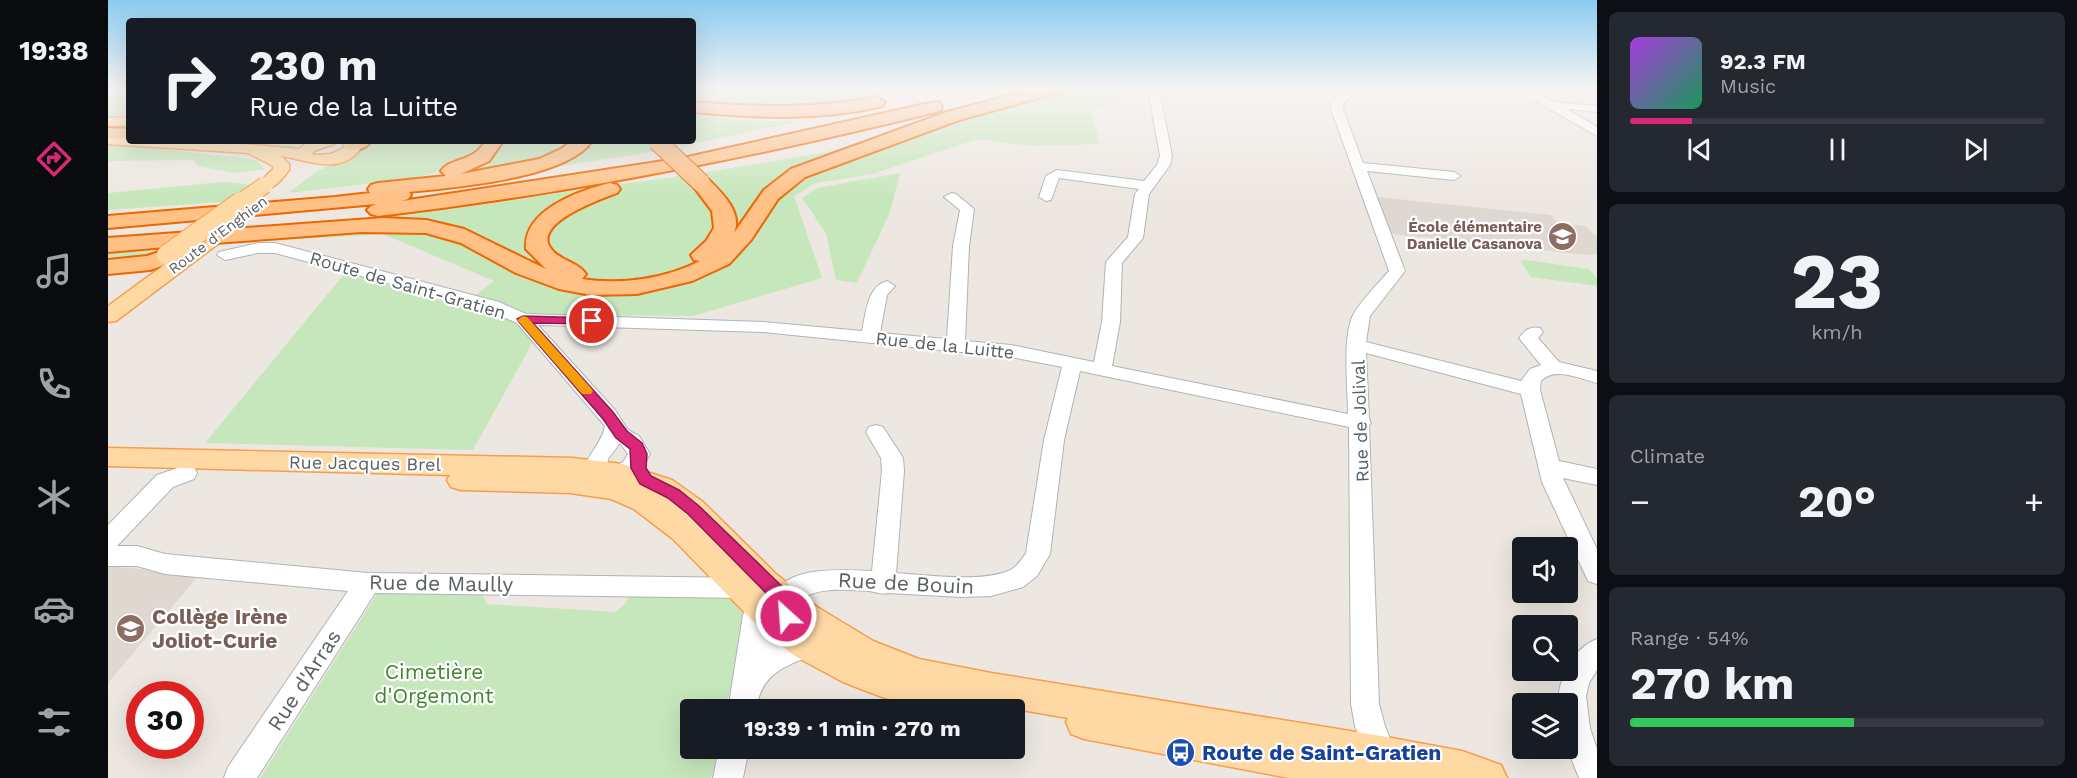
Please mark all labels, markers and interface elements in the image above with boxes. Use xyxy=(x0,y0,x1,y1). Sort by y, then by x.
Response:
text: 19:38 xyxy=(19,35,89,67)
text: 230 m xyxy=(249,41,378,90)
icon: right xyxy=(150,42,228,120)
text: 92.3 FM xyxy=(1720,49,1806,74)
text: Music xyxy=(1720,74,1776,98)
text: Rue de la Luitte xyxy=(249,91,458,123)
icon: previous xyxy=(1683,133,1716,166)
icon: pause xyxy=(1821,133,1854,166)
icon: next xyxy=(1959,133,1992,166)
icon: directions xyxy=(33,138,75,180)
street label: Route d'Enghien xyxy=(165,192,271,278)
place label: École élémentaire Danielle Casanova xyxy=(1407,218,1542,253)
school or university icon: École élémentaire Danielle Casanova xyxy=(1547,220,1579,252)
text: 23 xyxy=(1791,235,1883,327)
street label: Route de Saint-Gratien xyxy=(307,247,509,323)
icon: music xyxy=(33,250,75,292)
pin xyxy=(566,295,617,346)
icon: arrive xyxy=(575,304,608,337)
text: km/h xyxy=(1811,320,1863,344)
street label: Rue de la Luitte xyxy=(875,327,1015,363)
street label: Rue de Jolival xyxy=(1347,359,1373,483)
icon: phone xyxy=(33,363,75,405)
text: Climate xyxy=(1630,444,1705,468)
street label: Rue Jacques Brel xyxy=(289,451,442,475)
text: 20° xyxy=(1798,475,1876,528)
icon: climate xyxy=(33,476,75,518)
text: − xyxy=(1630,482,1650,521)
text: + xyxy=(2024,482,2044,521)
map controls xyxy=(1512,537,1578,759)
button: sound xyxy=(1512,537,1578,603)
street label: Rue de Bouin xyxy=(837,567,975,599)
street label: Rue de Maully xyxy=(369,569,513,597)
position arrow xyxy=(754,584,818,648)
icon: car xyxy=(33,588,75,630)
place label: Collège Irène Joliot-Curie xyxy=(152,604,288,653)
school or university icon: Collège Irène Joliot-Curie xyxy=(115,612,147,644)
button: search xyxy=(1512,615,1578,681)
street label: Rue d'Arras xyxy=(262,625,346,735)
text: Range · 54% xyxy=(1630,626,1748,650)
text: 270 km xyxy=(1630,657,1794,710)
park label: Cimetière d'Orgemont xyxy=(374,659,494,708)
speed limit sign: 30 xyxy=(126,681,204,759)
button: layers xyxy=(1512,693,1578,759)
icon: filters xyxy=(33,701,75,743)
text: 19:39 · 1 min · 270 m xyxy=(744,716,961,741)
bus stop icon: Route de Saint-Gratien xyxy=(1165,736,1197,768)
place label: Route de Saint-Gratien xyxy=(1202,740,1441,765)

